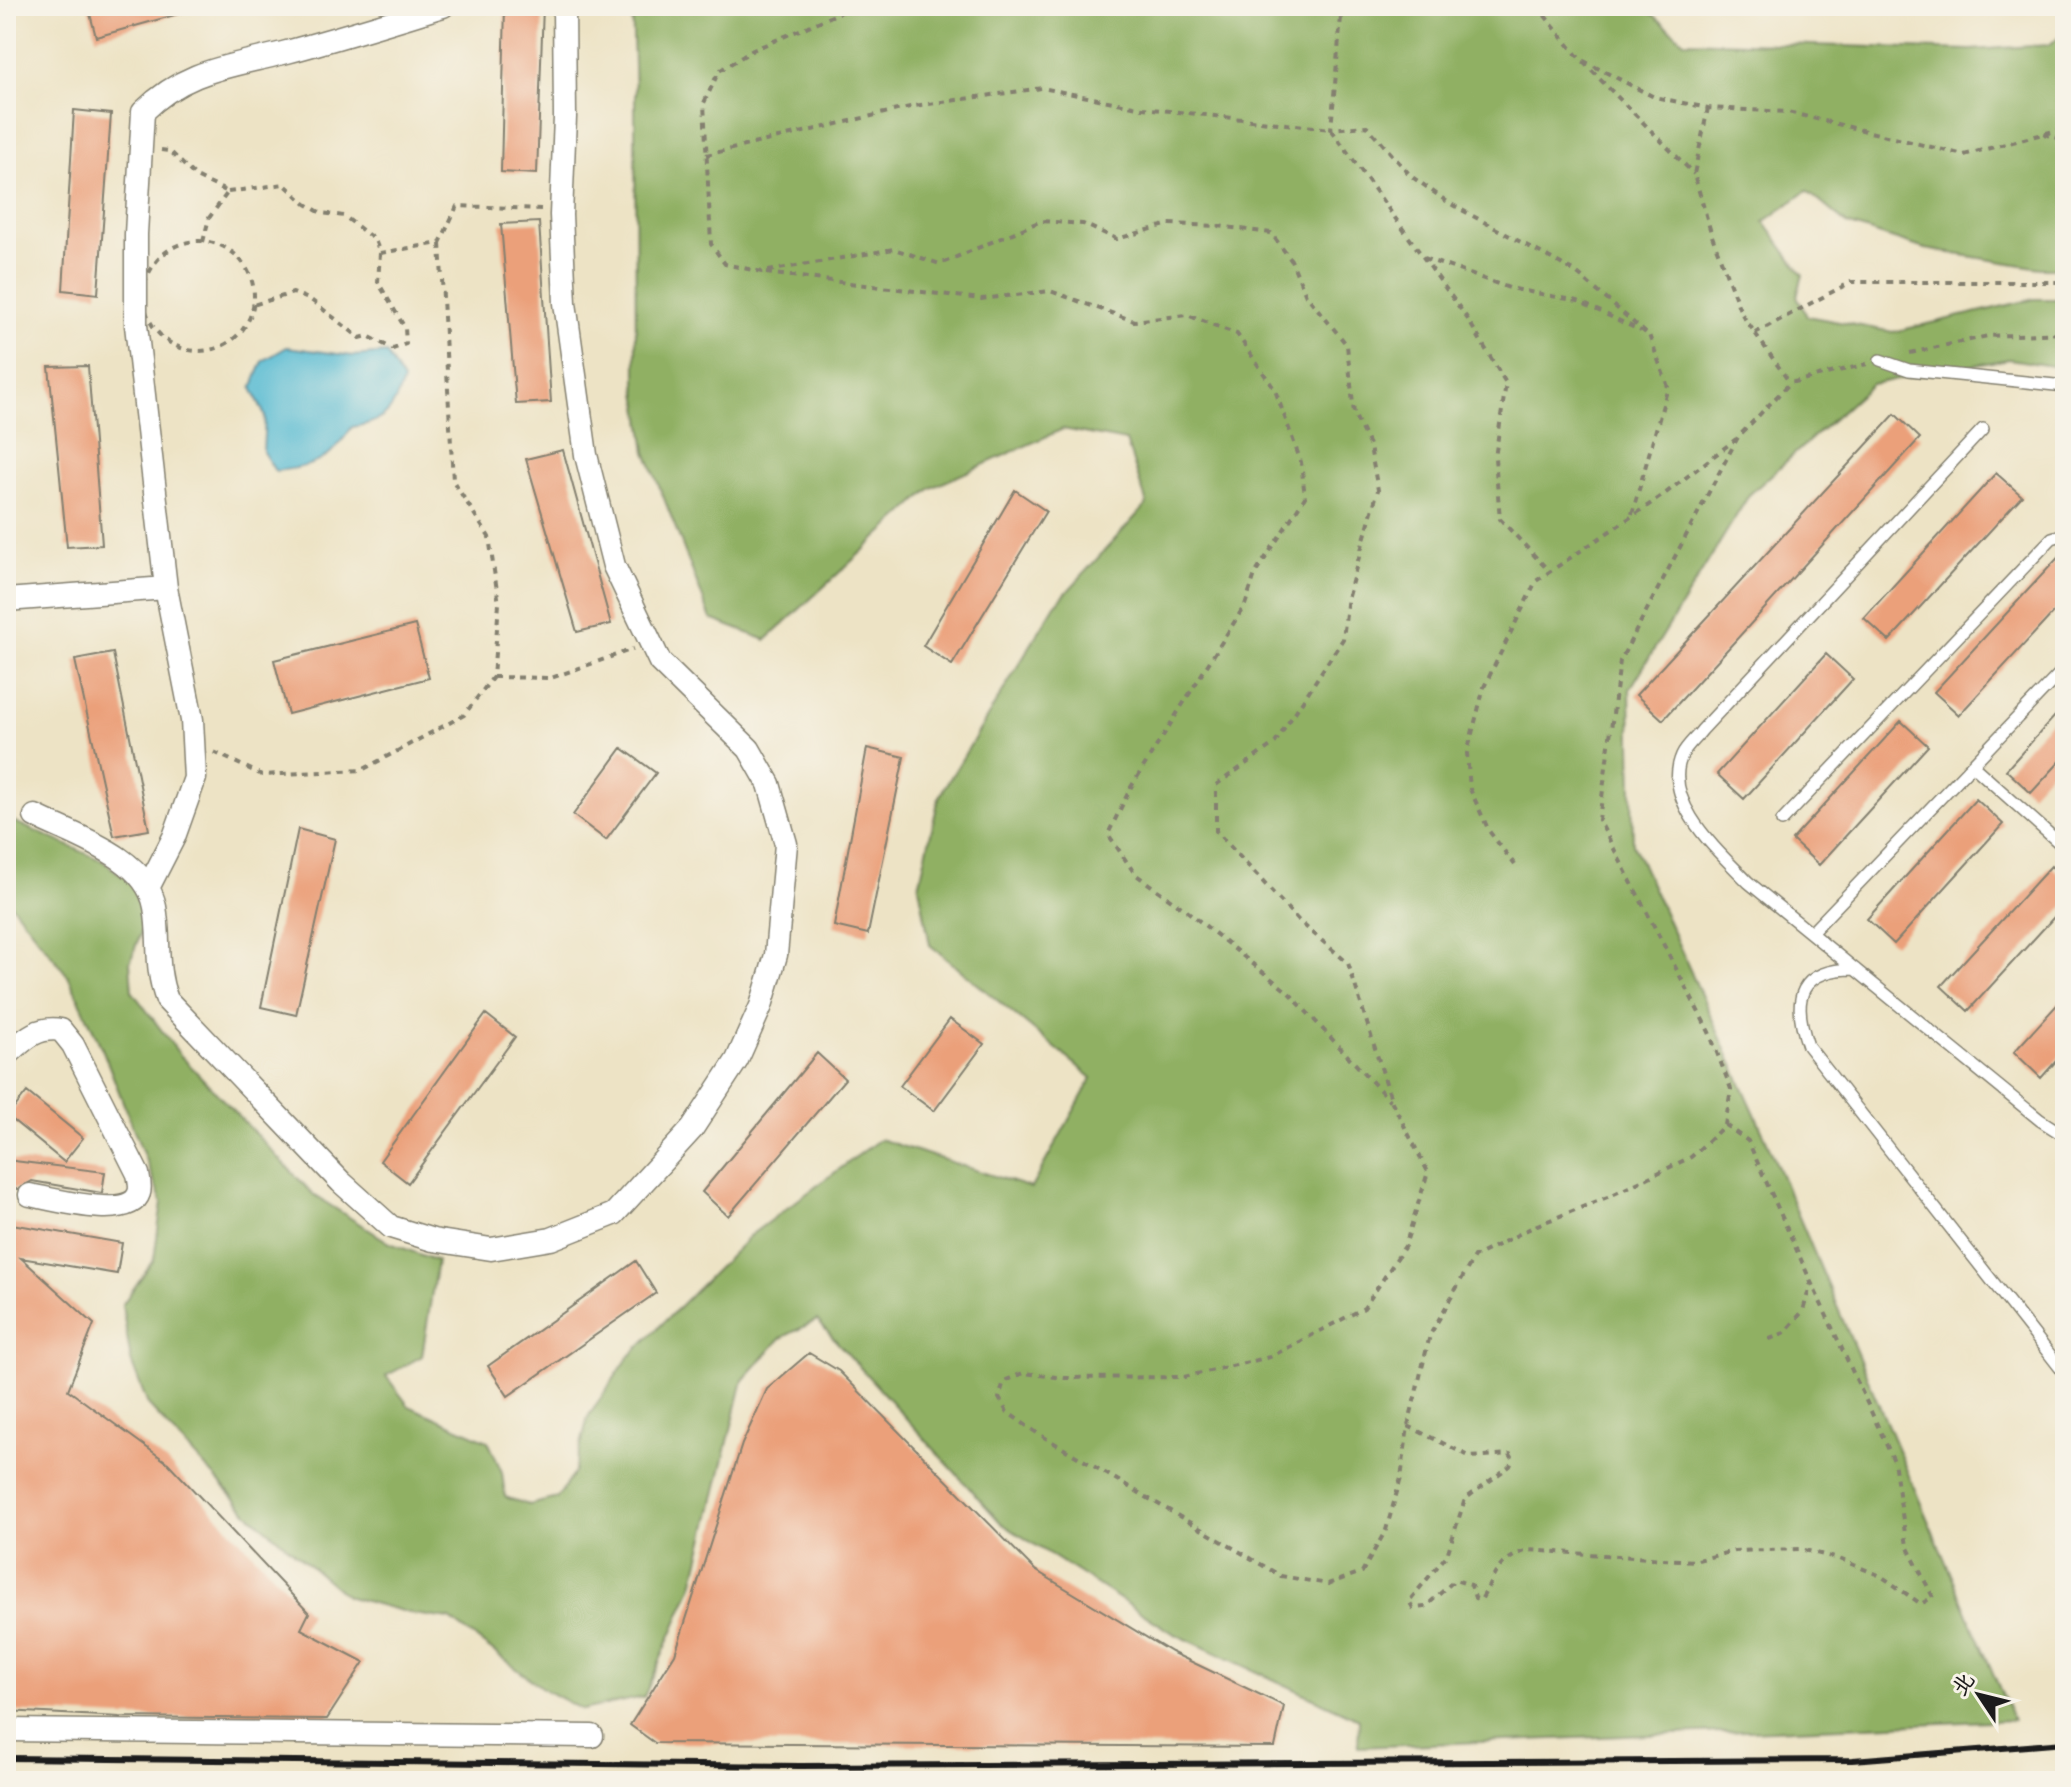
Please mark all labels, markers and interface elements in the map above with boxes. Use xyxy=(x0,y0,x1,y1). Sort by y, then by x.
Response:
north arrow xyxy=(1939,1655,2019,1735)
text: 北 xyxy=(1946,1668,1980,1701)

